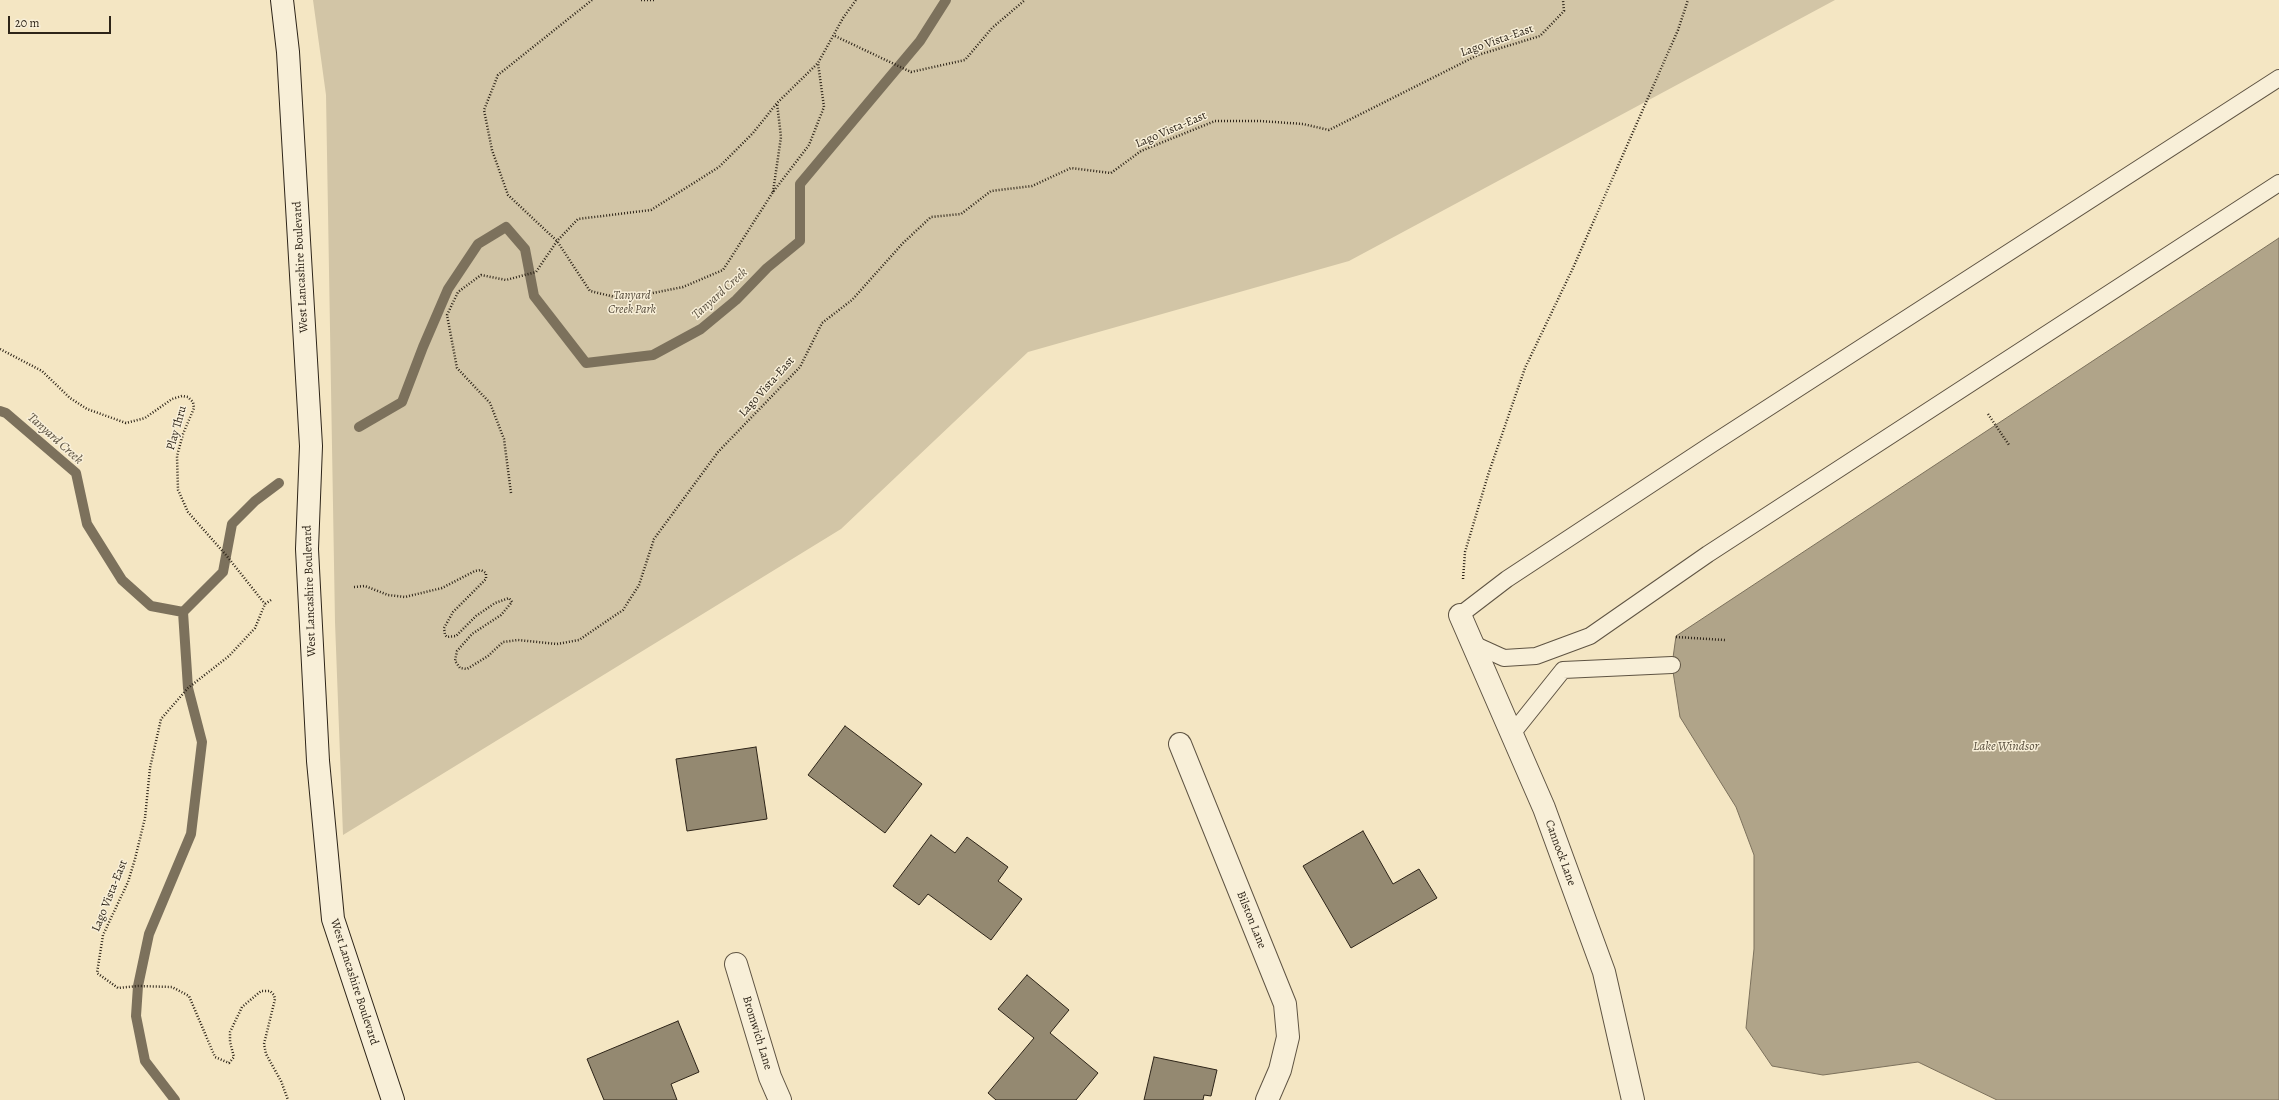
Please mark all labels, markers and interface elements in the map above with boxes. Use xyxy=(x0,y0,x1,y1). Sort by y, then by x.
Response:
scale bar xyxy=(10,8,113,34)
text: 20 m xyxy=(15,15,39,31)
street label: Lago Vista-East xyxy=(1459,22,1535,60)
street label: Lago Vista-East xyxy=(1133,109,1209,151)
street label: West Lancashire Boulevard xyxy=(290,201,312,333)
water label: Tanyard Creek xyxy=(689,265,751,323)
park label: Tanyard Creek Park xyxy=(608,289,656,317)
street label: Lago Vista-East xyxy=(736,354,798,420)
street label: Play Thru xyxy=(164,404,190,452)
water label: Tanyard Creek xyxy=(24,410,86,468)
street label: West Lancashire Boulevard xyxy=(301,525,319,657)
water label: Lake Windsor xyxy=(1973,739,2039,755)
street label: Cannock Lane xyxy=(1541,818,1579,888)
street label: Lago Vista-East xyxy=(89,858,131,934)
street label: Bilston Lane xyxy=(1233,889,1269,951)
street label: West Lancashire Boulevard xyxy=(327,917,381,1047)
street label: Bromwich Lane xyxy=(739,994,775,1072)

